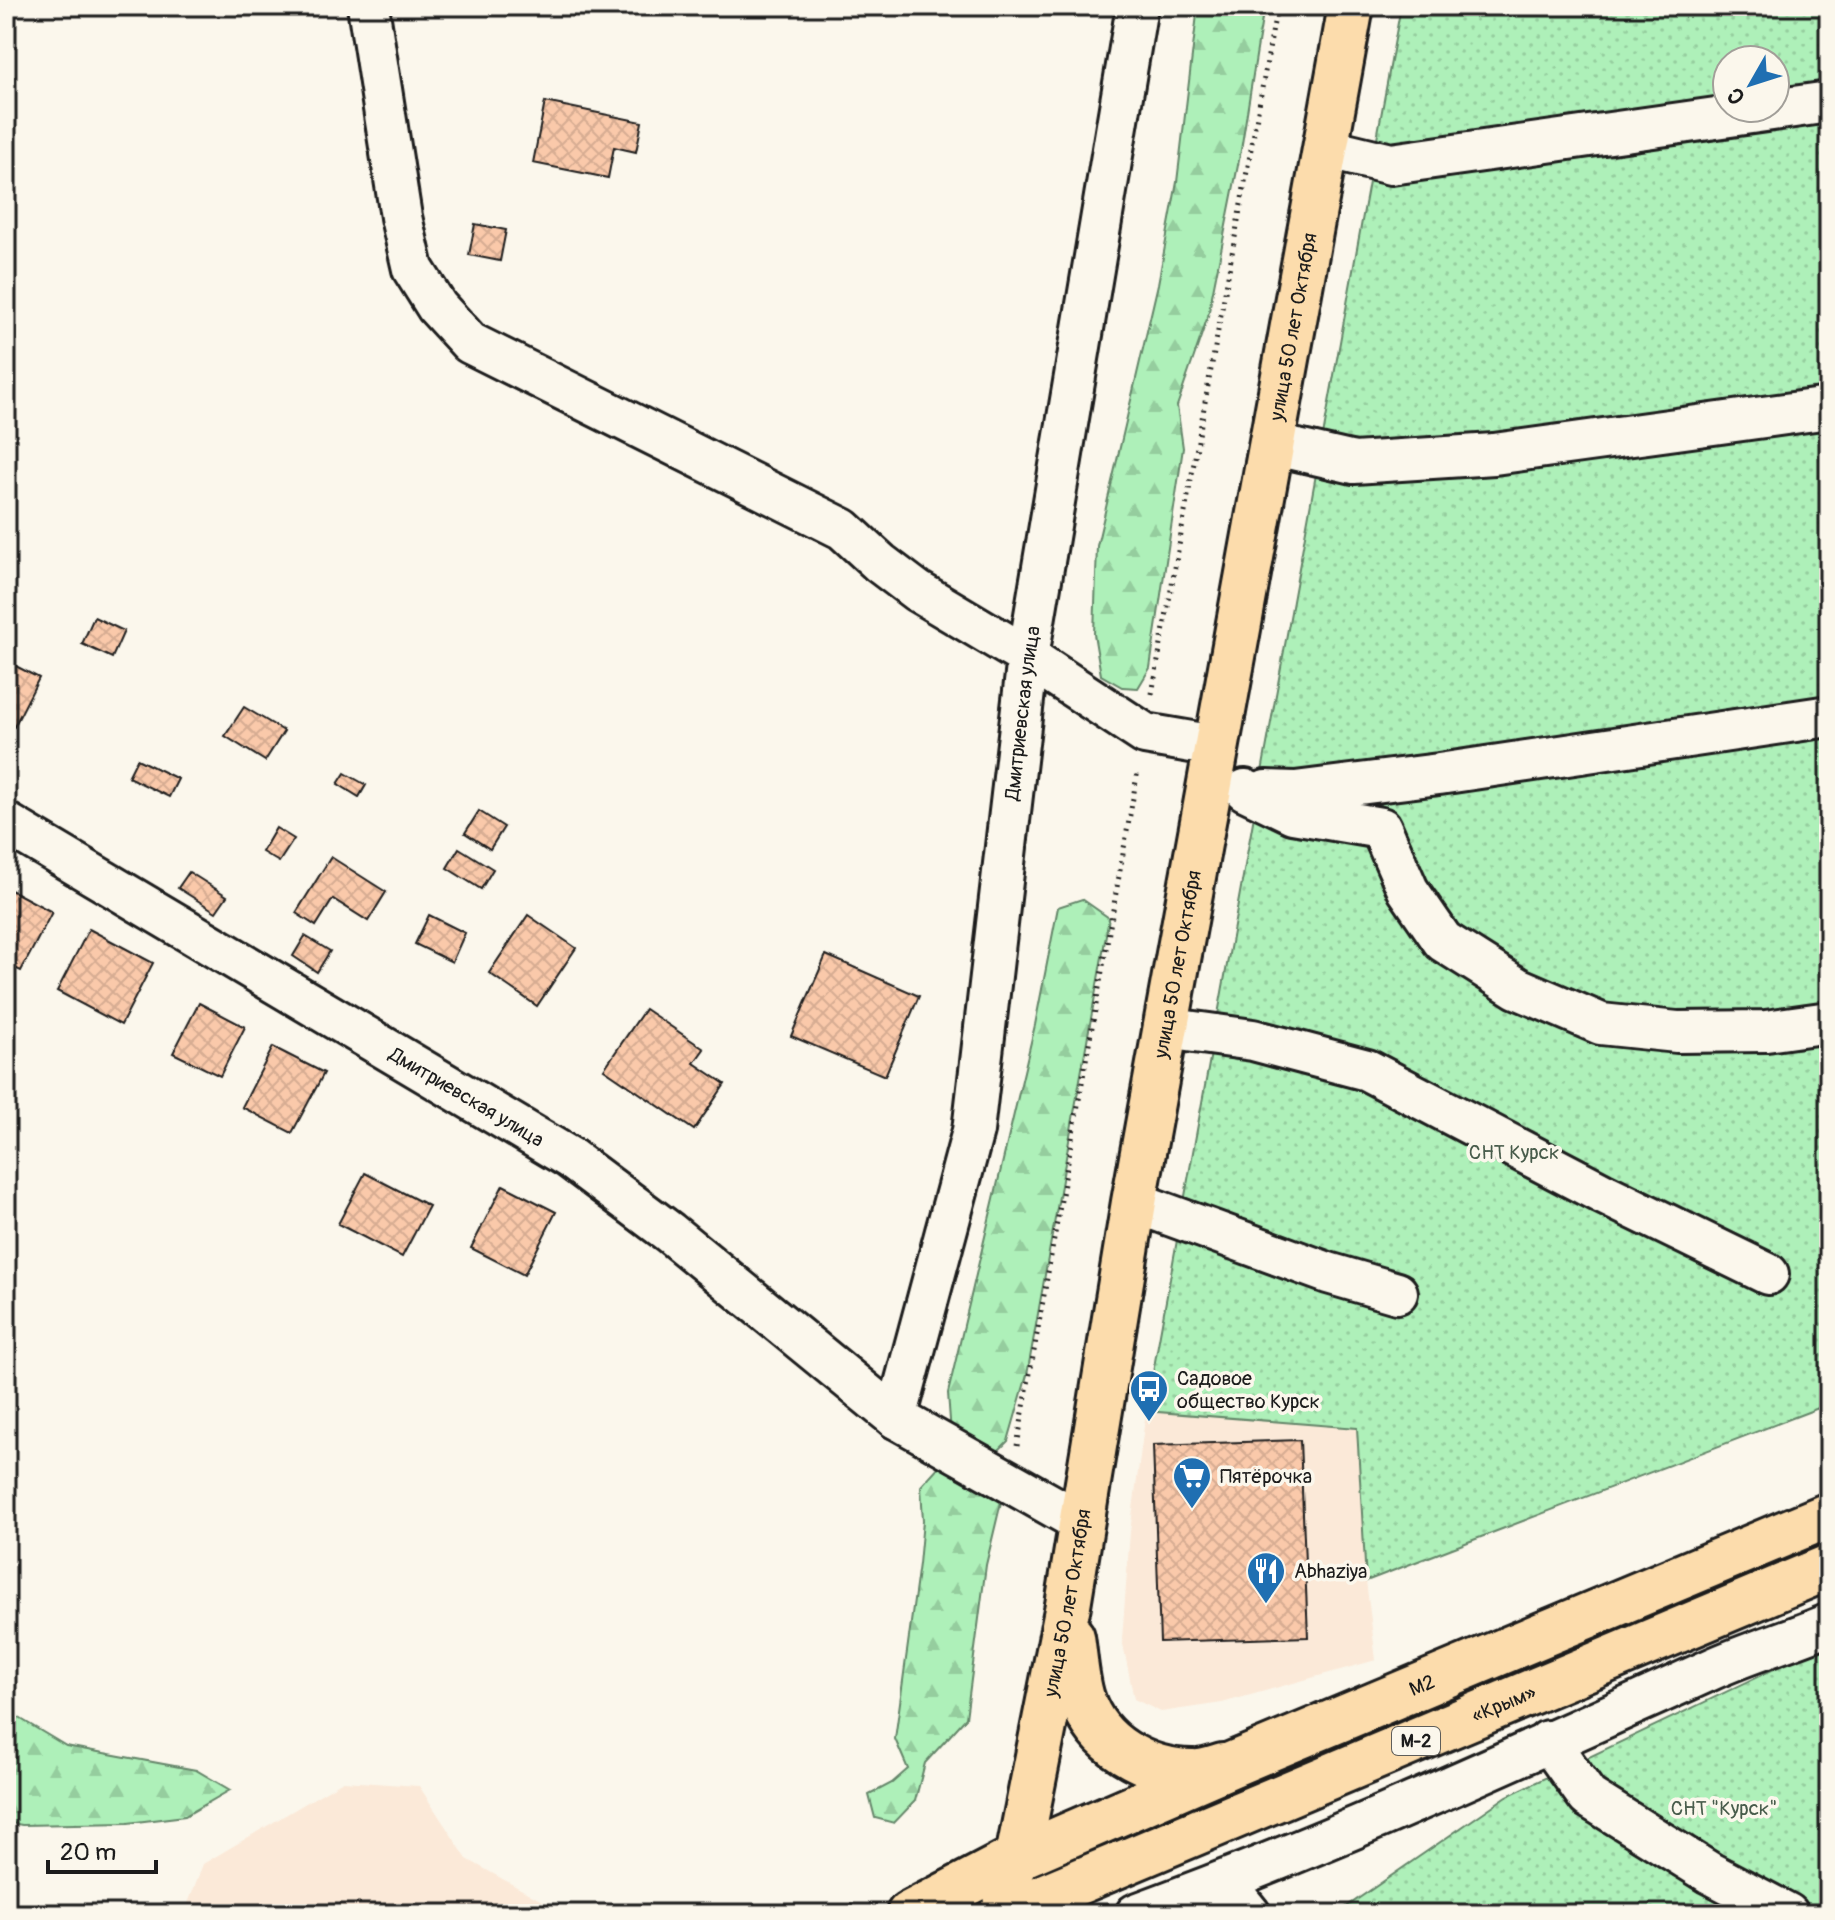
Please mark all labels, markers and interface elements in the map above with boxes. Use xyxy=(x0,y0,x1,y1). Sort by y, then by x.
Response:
north arrow xyxy=(1711,44,1791,124)
text: С xyxy=(1721,82,1751,110)
street label: улица 50 лет Октября xyxy=(1264,231,1323,424)
street label: Дмитриевская улица xyxy=(999,624,1046,803)
street label: улица 50 лет Октября xyxy=(1148,868,1207,1061)
street label: Дмитриевская улица xyxy=(384,1041,548,1153)
park label: СНТ Курск xyxy=(1469,1140,1559,1165)
place label: Садовое общество Курск xyxy=(1177,1366,1320,1414)
bus stop icon: Садовое общество Курск xyxy=(1128,1368,1170,1423)
supermarket icon: Пятёрочка xyxy=(1171,1455,1213,1510)
place label: Пятёрочка xyxy=(1220,1464,1312,1489)
street label: улица 50 лет Октября xyxy=(1038,1507,1097,1700)
restaurant icon: Abhaziya xyxy=(1245,1550,1287,1605)
place label: Abhaziya xyxy=(1294,1559,1367,1584)
street label: М2 xyxy=(1405,1669,1439,1702)
street label: «Крым» xyxy=(1468,1679,1540,1728)
road number: М-2 xyxy=(1392,1727,1440,1755)
park label: СНТ "Курск" xyxy=(1671,1796,1777,1821)
scale bar xyxy=(48,1824,156,1874)
text: 20 m xyxy=(60,1838,116,1867)

